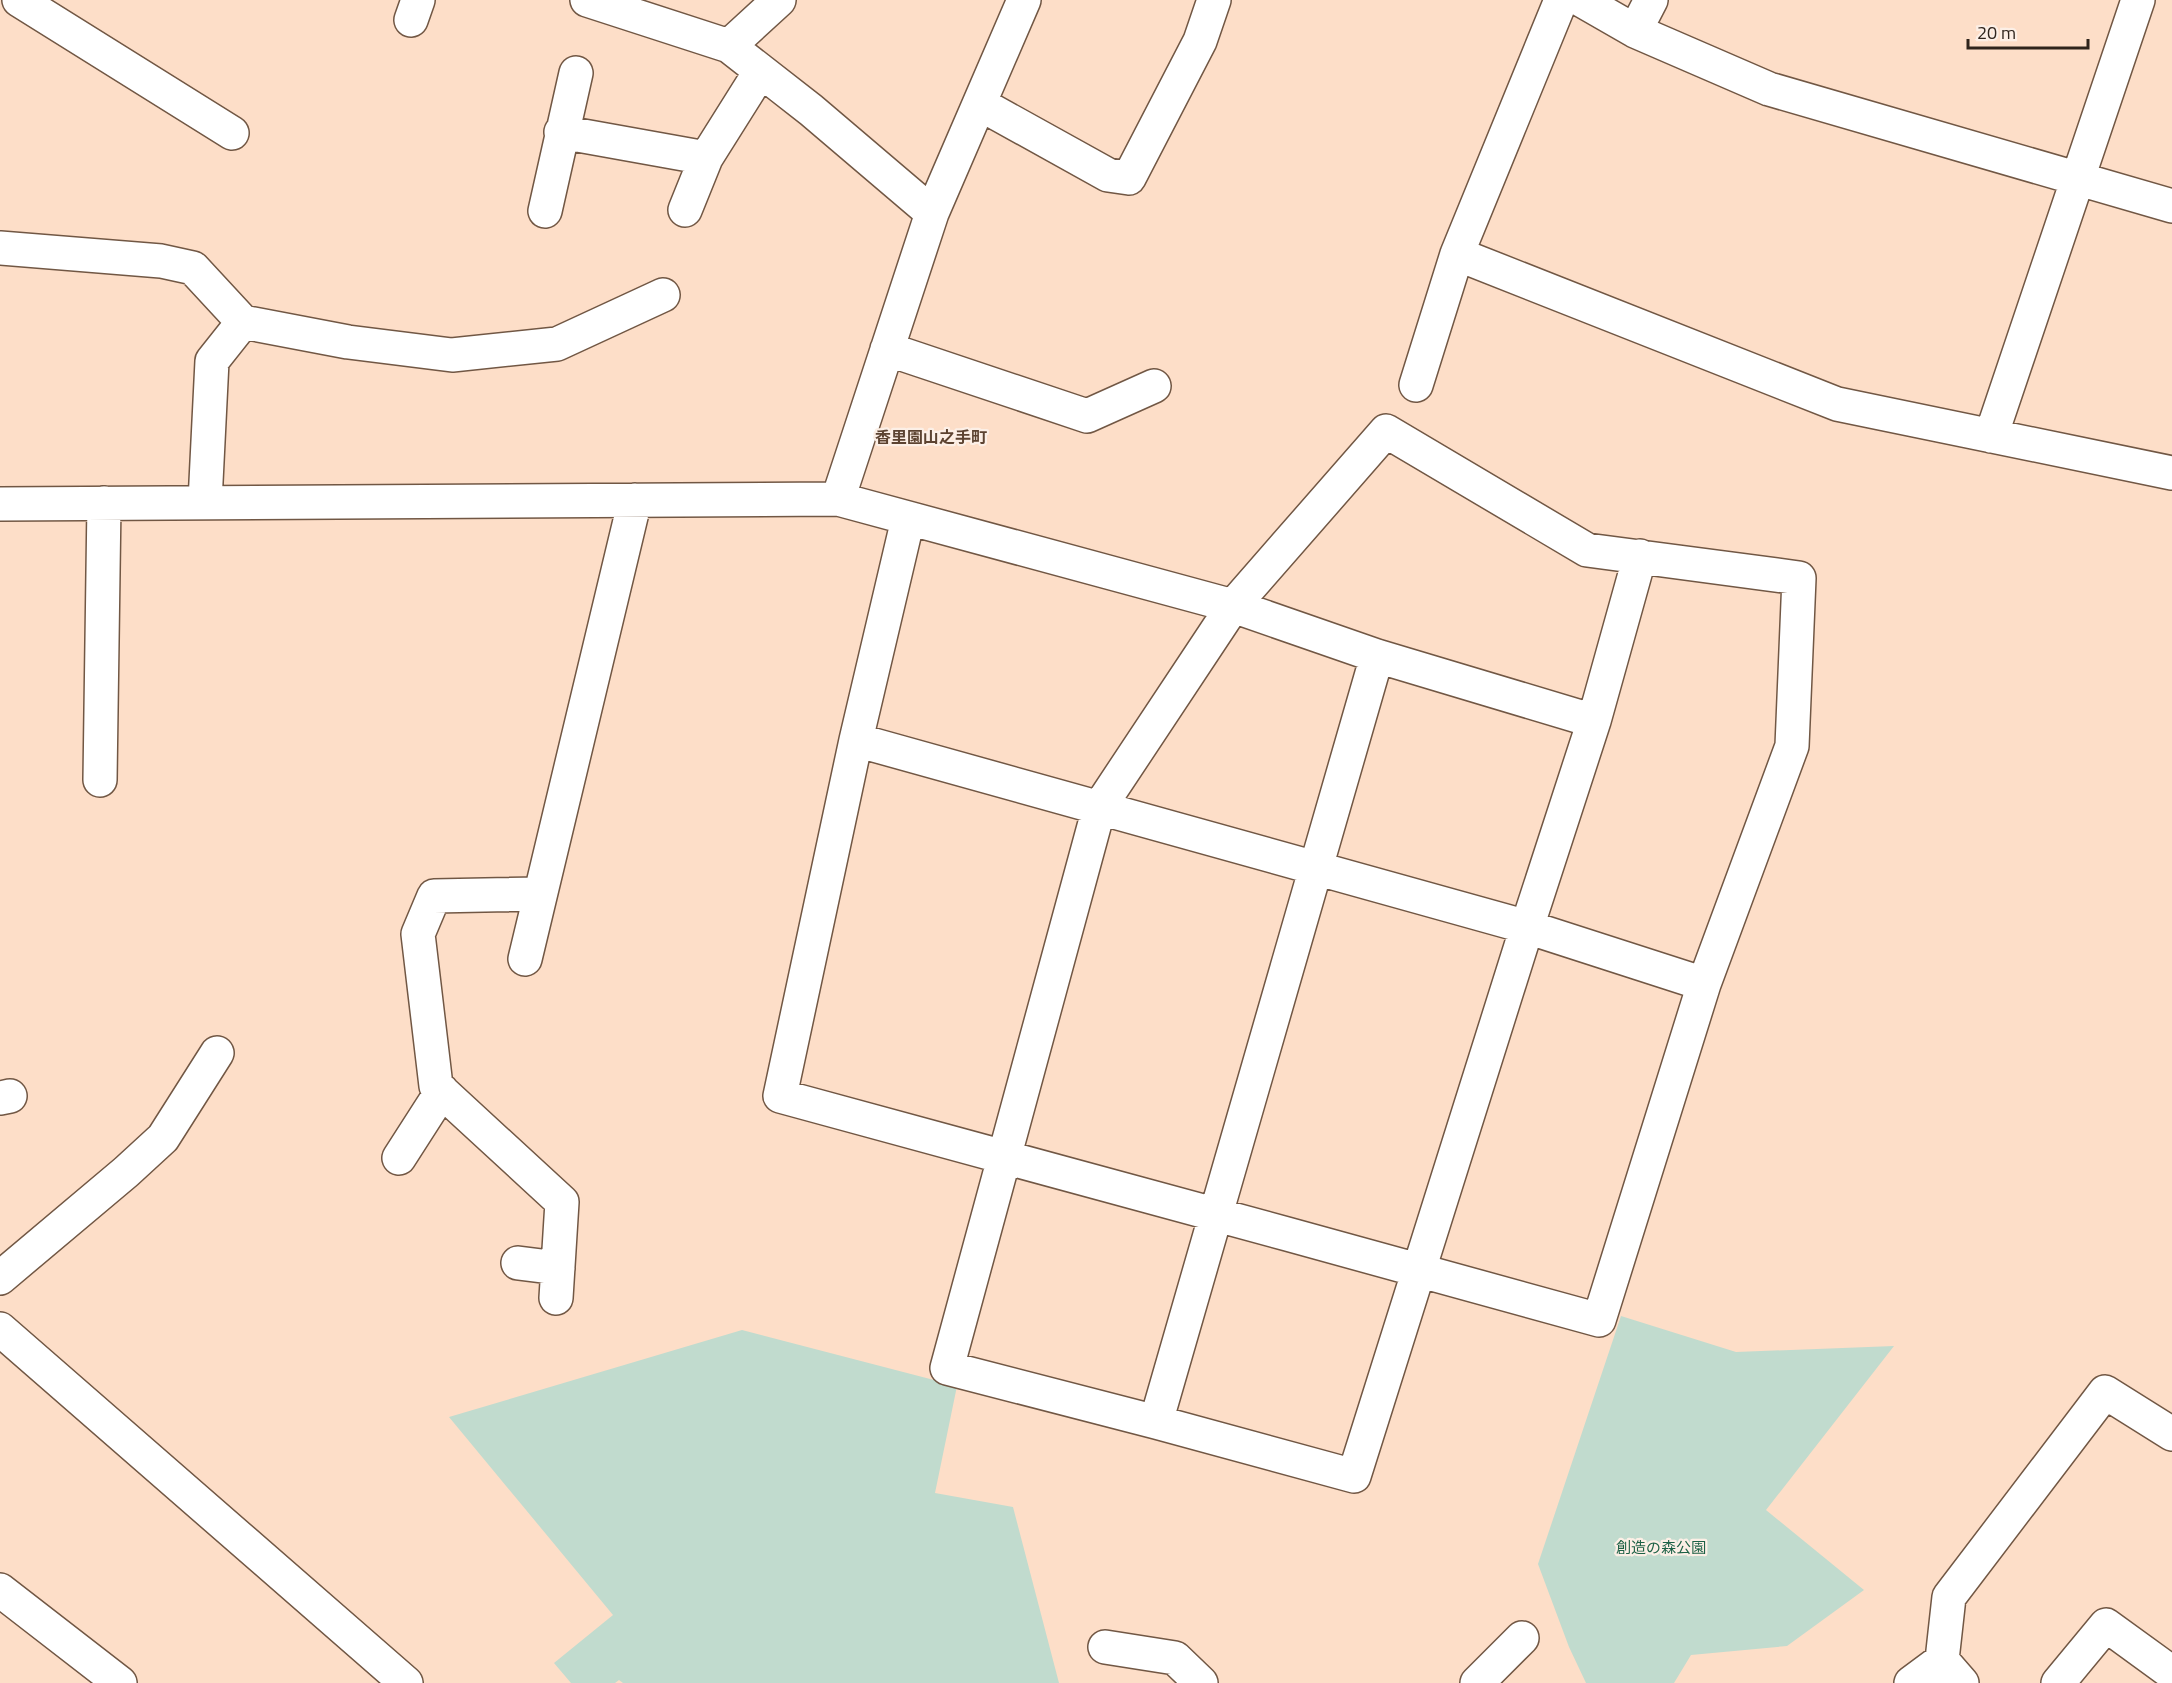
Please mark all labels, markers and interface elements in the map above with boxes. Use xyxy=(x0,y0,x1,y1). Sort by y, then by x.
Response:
scale bar xyxy=(1968,12,2088,50)
text: 20 m xyxy=(1977,19,2016,46)
district label: 香里園山之手町 xyxy=(875,425,987,449)
park label: 創造の森公園 xyxy=(1616,1536,1706,1559)

